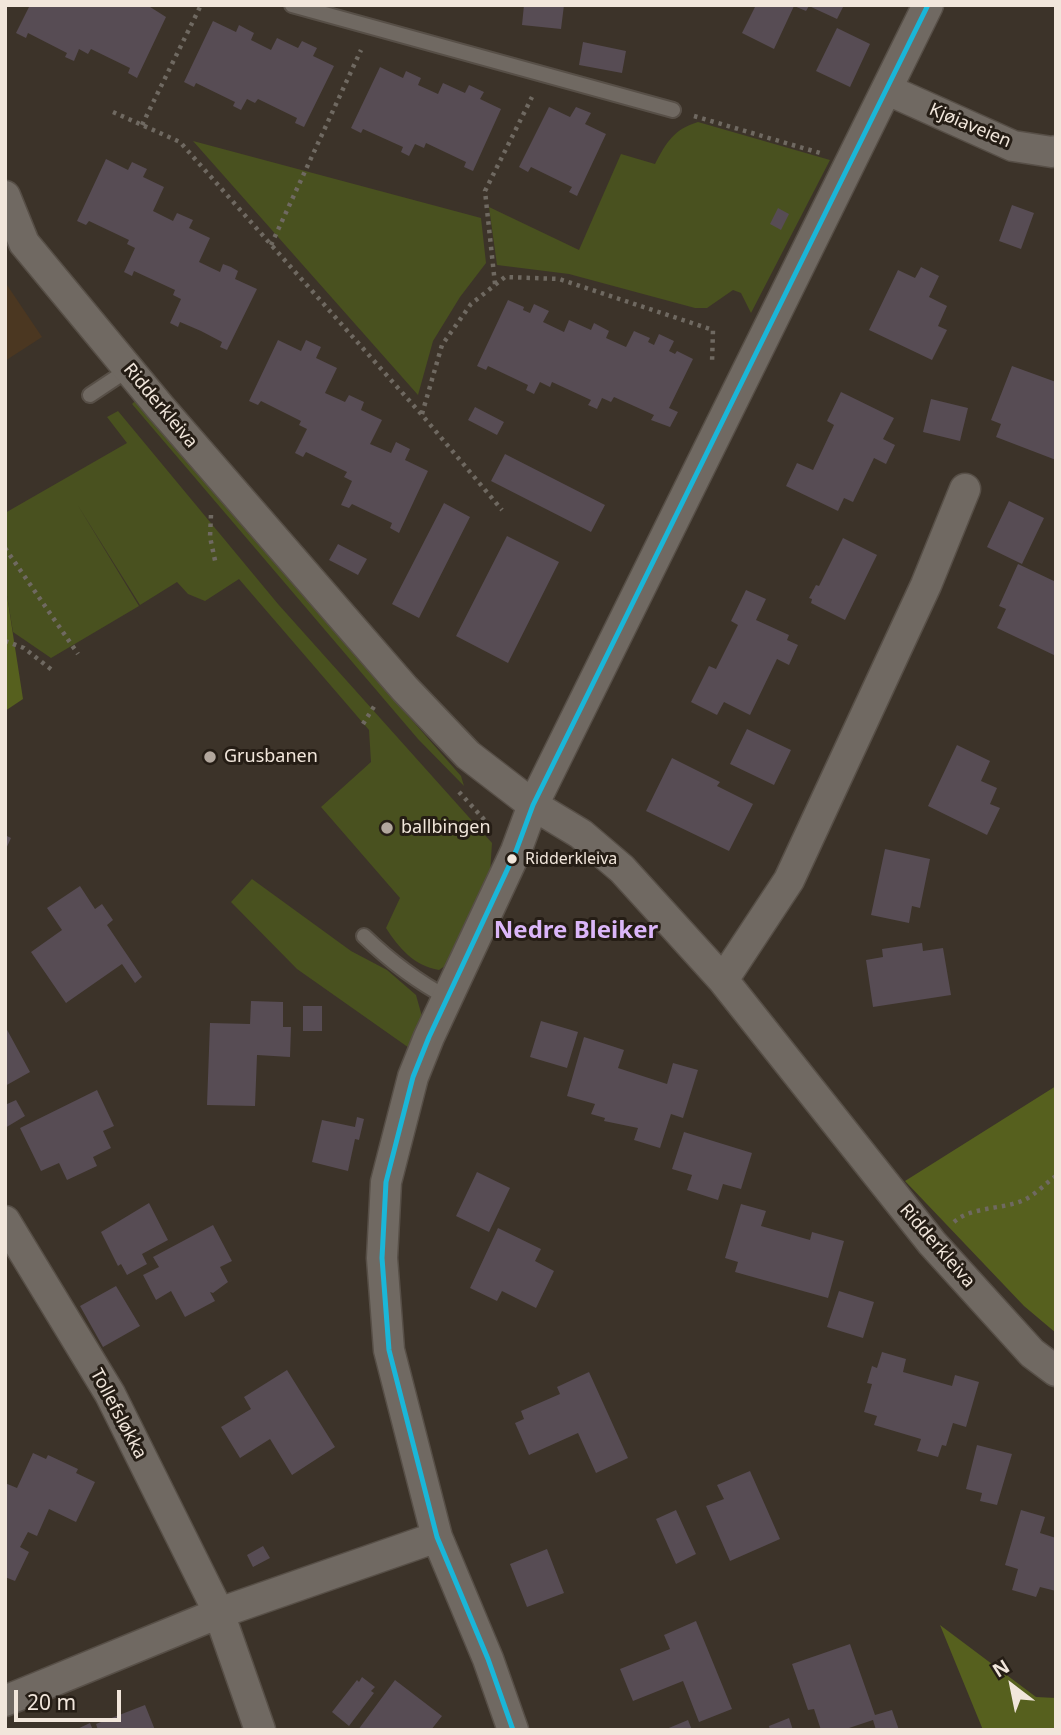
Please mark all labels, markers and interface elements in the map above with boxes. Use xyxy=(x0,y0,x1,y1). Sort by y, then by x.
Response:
street label: Kjøiaveien xyxy=(926,99,1014,153)
street label: Ridderkleiva xyxy=(118,359,202,453)
place label: Grusbanen xyxy=(224,746,318,768)
marker: Grusbanen xyxy=(202,749,218,765)
place label: ballbingen xyxy=(401,817,491,839)
marker: ballbingen xyxy=(379,820,395,836)
place label: Ridderkleiva xyxy=(525,849,617,869)
marker: Ridderkleiva xyxy=(505,852,519,866)
district label: Nedre Bleiker xyxy=(494,917,658,945)
street label: Ridderkleiva xyxy=(895,1200,979,1292)
street label: Tollefsløkka xyxy=(85,1365,151,1463)
north arrow xyxy=(977,1651,1047,1721)
text: N xyxy=(987,1653,1014,1683)
scale bar xyxy=(18,1676,124,1720)
text: 20 m xyxy=(27,1688,76,1716)

